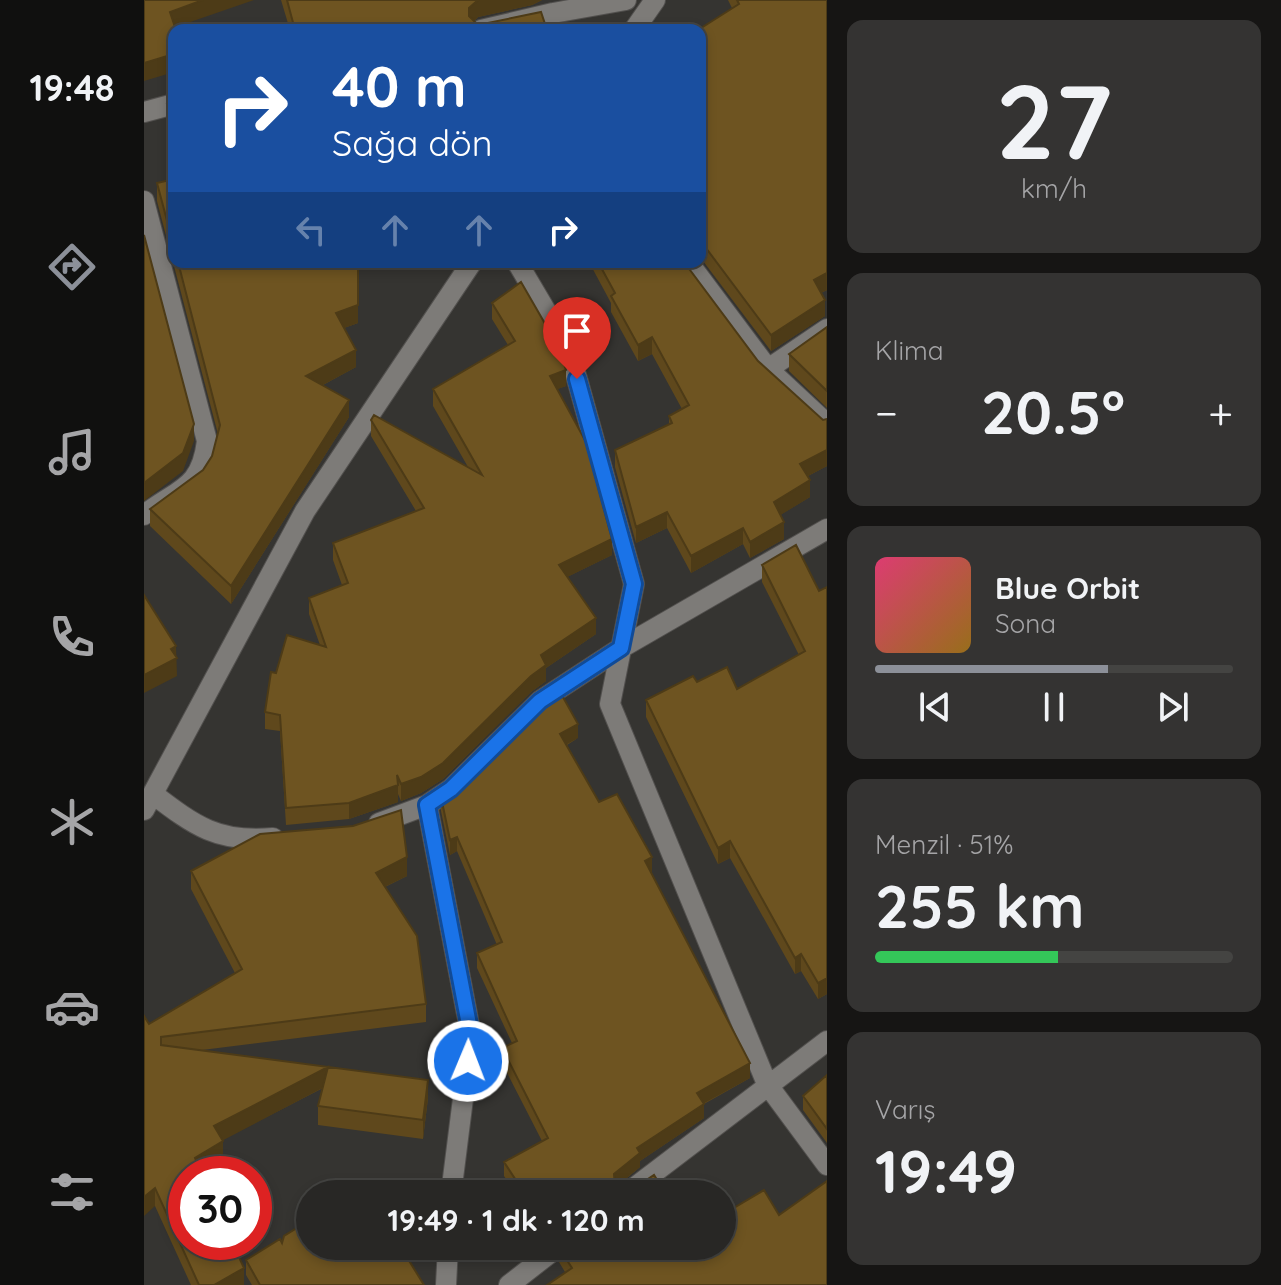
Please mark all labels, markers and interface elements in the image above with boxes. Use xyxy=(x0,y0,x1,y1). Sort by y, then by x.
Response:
text: 40 m xyxy=(332,51,467,121)
text: 27 xyxy=(996,55,1112,185)
icon: right xyxy=(200,56,304,160)
text: 19:48 xyxy=(29,65,115,110)
text: Sağa dön xyxy=(332,120,493,165)
text: km/h xyxy=(1021,172,1087,205)
icon: left xyxy=(289,208,333,252)
icon: ahead xyxy=(373,208,417,252)
icon: ahead xyxy=(457,208,501,252)
icon: right xyxy=(541,208,585,252)
icon: directions xyxy=(44,239,100,295)
pin xyxy=(543,297,611,379)
icon: arrive xyxy=(555,309,599,353)
text: Klima xyxy=(875,334,944,367)
text: 20.5° xyxy=(981,374,1125,449)
text: − xyxy=(875,385,898,440)
text: + xyxy=(1208,385,1233,440)
icon: music xyxy=(44,424,100,480)
text: Blue Orbit xyxy=(995,569,1140,607)
text: Sona xyxy=(995,607,1056,640)
icon: phone xyxy=(44,609,100,665)
icon: previous xyxy=(913,685,957,729)
icon: pause xyxy=(1032,685,1076,729)
icon: next xyxy=(1151,685,1195,729)
icon: climate xyxy=(44,794,100,850)
text: Menzil · 51% xyxy=(875,828,1013,861)
text: 255 km xyxy=(875,868,1085,943)
icon: car xyxy=(44,979,100,1035)
position arrow xyxy=(426,1019,510,1103)
text: Varış xyxy=(875,1093,935,1126)
text: 19:49 xyxy=(875,1133,1017,1208)
speed limit sign: 30 xyxy=(168,1156,272,1260)
icon: filters xyxy=(44,1164,100,1220)
text: 19:49 · 1 dk · 120 m xyxy=(387,1201,645,1239)

